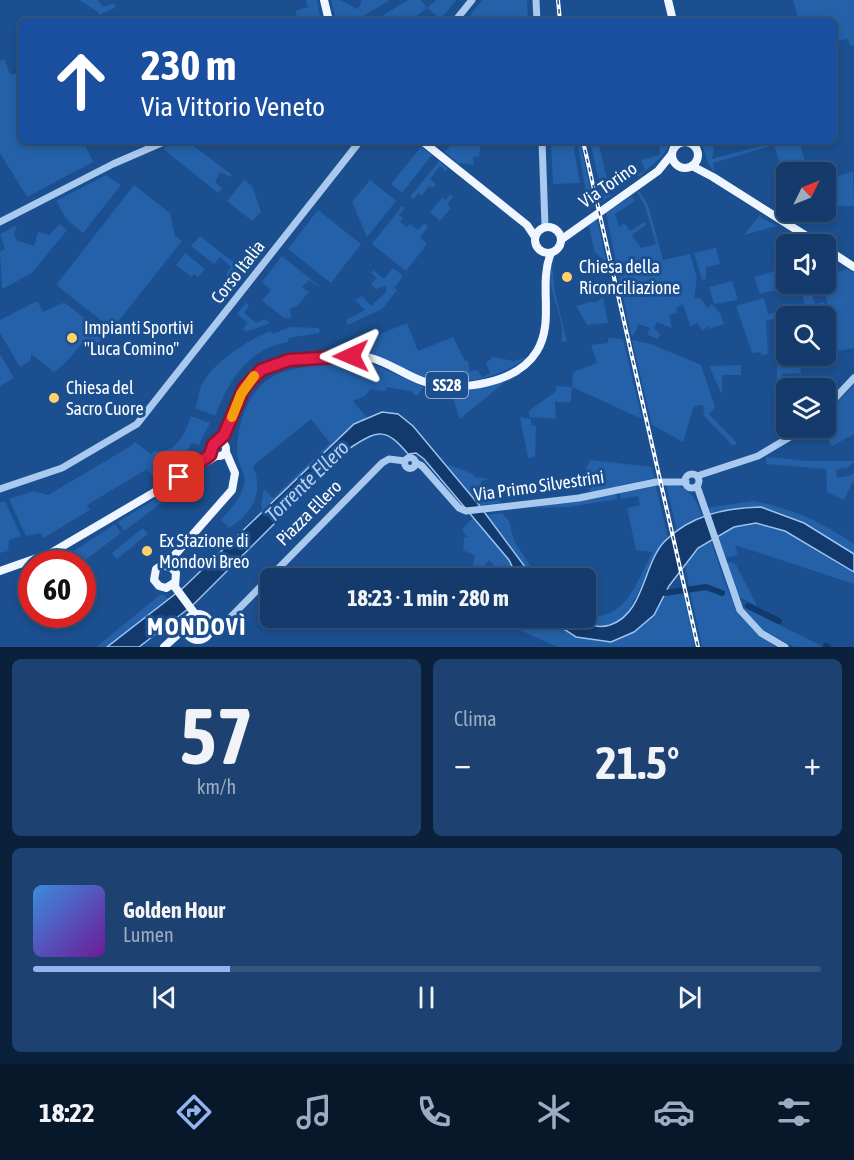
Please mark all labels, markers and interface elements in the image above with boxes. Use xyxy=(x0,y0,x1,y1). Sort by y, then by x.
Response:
text: 230 m xyxy=(141,41,236,89)
icon: ahead xyxy=(42,42,120,120)
text: Via Vittorio Veneto xyxy=(141,91,325,122)
street label: Via Torino xyxy=(575,157,641,212)
north arrow xyxy=(776,162,836,222)
map controls xyxy=(776,162,836,438)
button: sound xyxy=(776,234,836,294)
street label: Corso Italia xyxy=(206,236,269,308)
place label: Chiesa della Riconciliazione xyxy=(579,256,680,298)
marker: Chiesa della Riconciliazione xyxy=(560,270,574,284)
button: search xyxy=(776,306,836,366)
place label: Impianti Sportivi "Luca Comino" xyxy=(84,317,194,359)
position arrow xyxy=(319,324,383,388)
marker: Impianti Sportivi "Luca Comino" xyxy=(65,331,79,345)
road number: SS28 xyxy=(426,372,468,398)
place label: Chiesa del Sacro Cuore xyxy=(66,377,144,419)
button: layers xyxy=(776,378,836,438)
marker: Chiesa del Sacro Cuore xyxy=(47,391,61,405)
water label: Torrente Ellero xyxy=(260,435,353,526)
pin xyxy=(153,451,204,502)
icon: arrive xyxy=(162,460,195,493)
street label: Via Primo Silvestrini xyxy=(472,466,606,505)
street label: Piazza Ellero xyxy=(272,476,346,550)
place label: Ex Stazione di Mondovì Breo xyxy=(159,530,249,572)
marker: Ex Stazione di Mondovì Breo xyxy=(140,544,154,558)
speed limit sign: 60 xyxy=(18,550,96,628)
text: 18:23 · 1 min · 280 m xyxy=(347,585,509,611)
district label: MONDOVÌ xyxy=(147,613,247,640)
text: 57 xyxy=(180,691,253,781)
text: Clima xyxy=(454,707,497,730)
text: 21.5° xyxy=(596,737,679,789)
text: − xyxy=(454,744,471,782)
text: + xyxy=(804,744,821,782)
text: km/h xyxy=(197,775,236,798)
text: Golden Hour xyxy=(123,897,225,923)
text: Lumen xyxy=(123,923,174,946)
icon: previous xyxy=(148,981,181,1014)
icon: pause xyxy=(410,981,443,1014)
icon: next xyxy=(673,981,706,1014)
icon: directions xyxy=(173,1091,215,1133)
icon: music xyxy=(293,1091,335,1133)
icon: phone xyxy=(413,1091,455,1133)
icon: climate xyxy=(533,1091,575,1133)
icon: car xyxy=(653,1091,695,1133)
icon: filters xyxy=(773,1091,815,1133)
text: 18:22 xyxy=(39,1097,95,1128)

